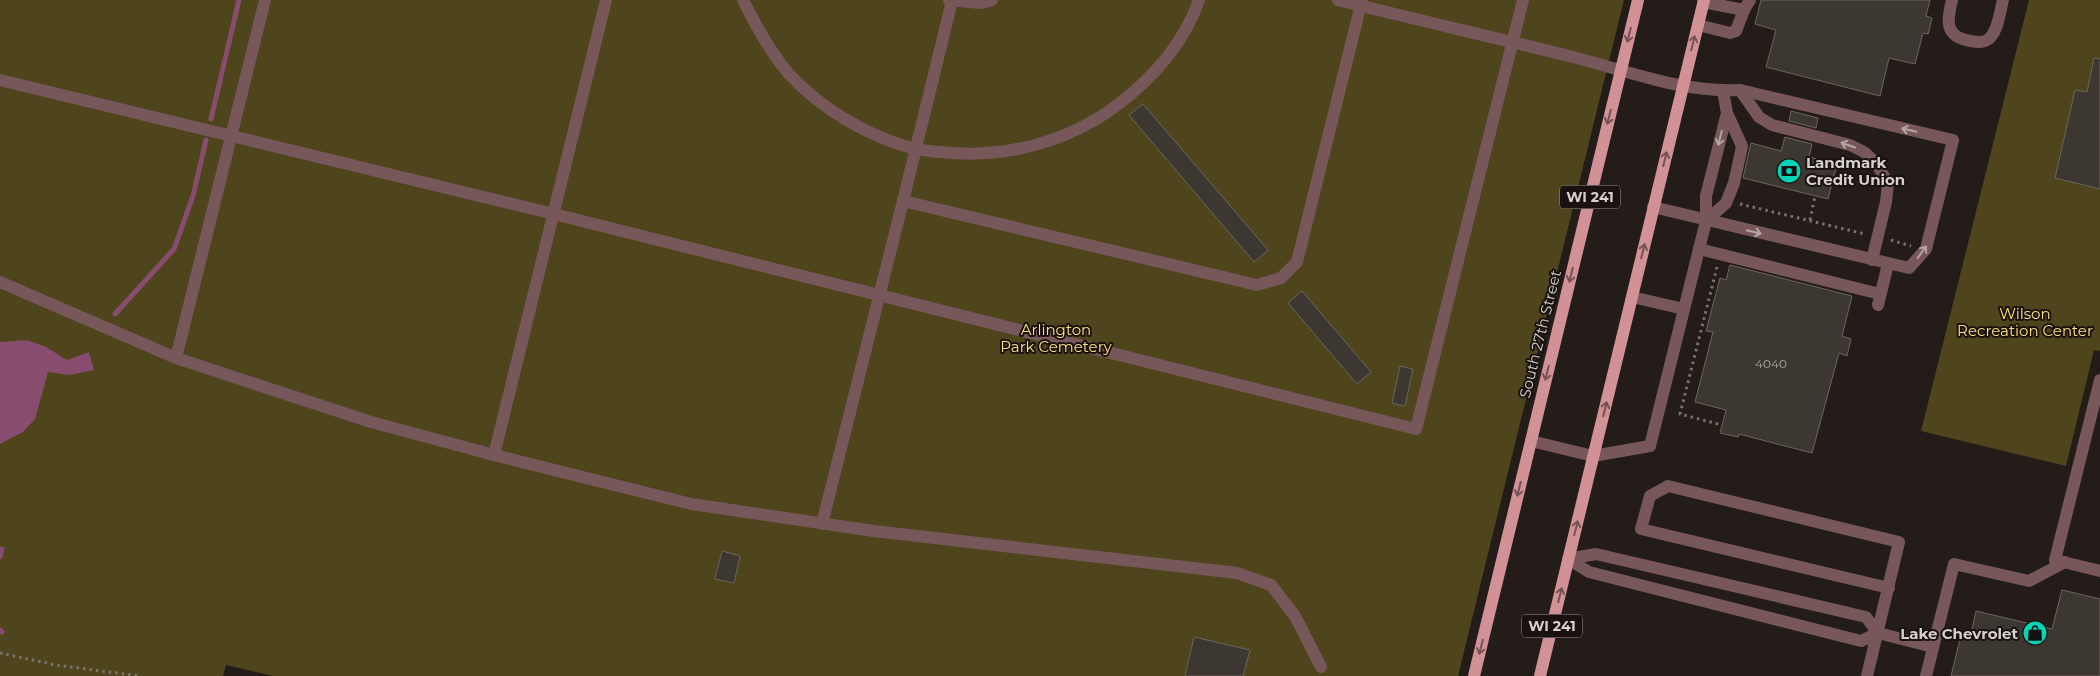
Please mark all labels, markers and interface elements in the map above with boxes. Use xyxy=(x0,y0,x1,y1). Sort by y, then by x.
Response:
one-way arrow xyxy=(1624,26,1634,42)
one-way arrow xyxy=(1689,36,1698,52)
one-way arrow xyxy=(1604,108,1613,124)
one-way arrow xyxy=(1901,125,1917,134)
one-way arrow xyxy=(1715,130,1724,146)
one-way arrow xyxy=(1840,140,1856,149)
one-way arrow xyxy=(1661,152,1670,168)
place label: Landmark Credit Union xyxy=(1806,153,1905,189)
bank icon: Landmark Credit Union xyxy=(1776,158,1802,184)
road number: WI 241 xyxy=(1560,186,1620,208)
one-way arrow xyxy=(1745,228,1761,237)
one-way arrow xyxy=(1639,244,1648,260)
one-way arrow xyxy=(1916,246,1927,259)
one-way arrow xyxy=(1566,266,1575,282)
street label: South 27th Street xyxy=(1515,268,1565,400)
park label: Wilson Recreation Center xyxy=(1957,304,2093,340)
park label: Arlington Park Cemetery xyxy=(1000,320,1113,356)
house number: 4040 xyxy=(1755,356,1787,371)
one-way arrow xyxy=(1542,364,1551,380)
one-way arrow xyxy=(1601,402,1610,418)
one-way arrow xyxy=(1514,480,1523,496)
one-way arrow xyxy=(1572,520,1581,536)
one-way arrow xyxy=(1556,587,1565,603)
road number: WI 241 xyxy=(1522,614,1582,638)
shop icon: Lake Chevrolet xyxy=(2022,620,2048,646)
place label: Lake Chevrolet xyxy=(1900,624,2018,643)
one-way arrow xyxy=(1476,638,1485,654)

